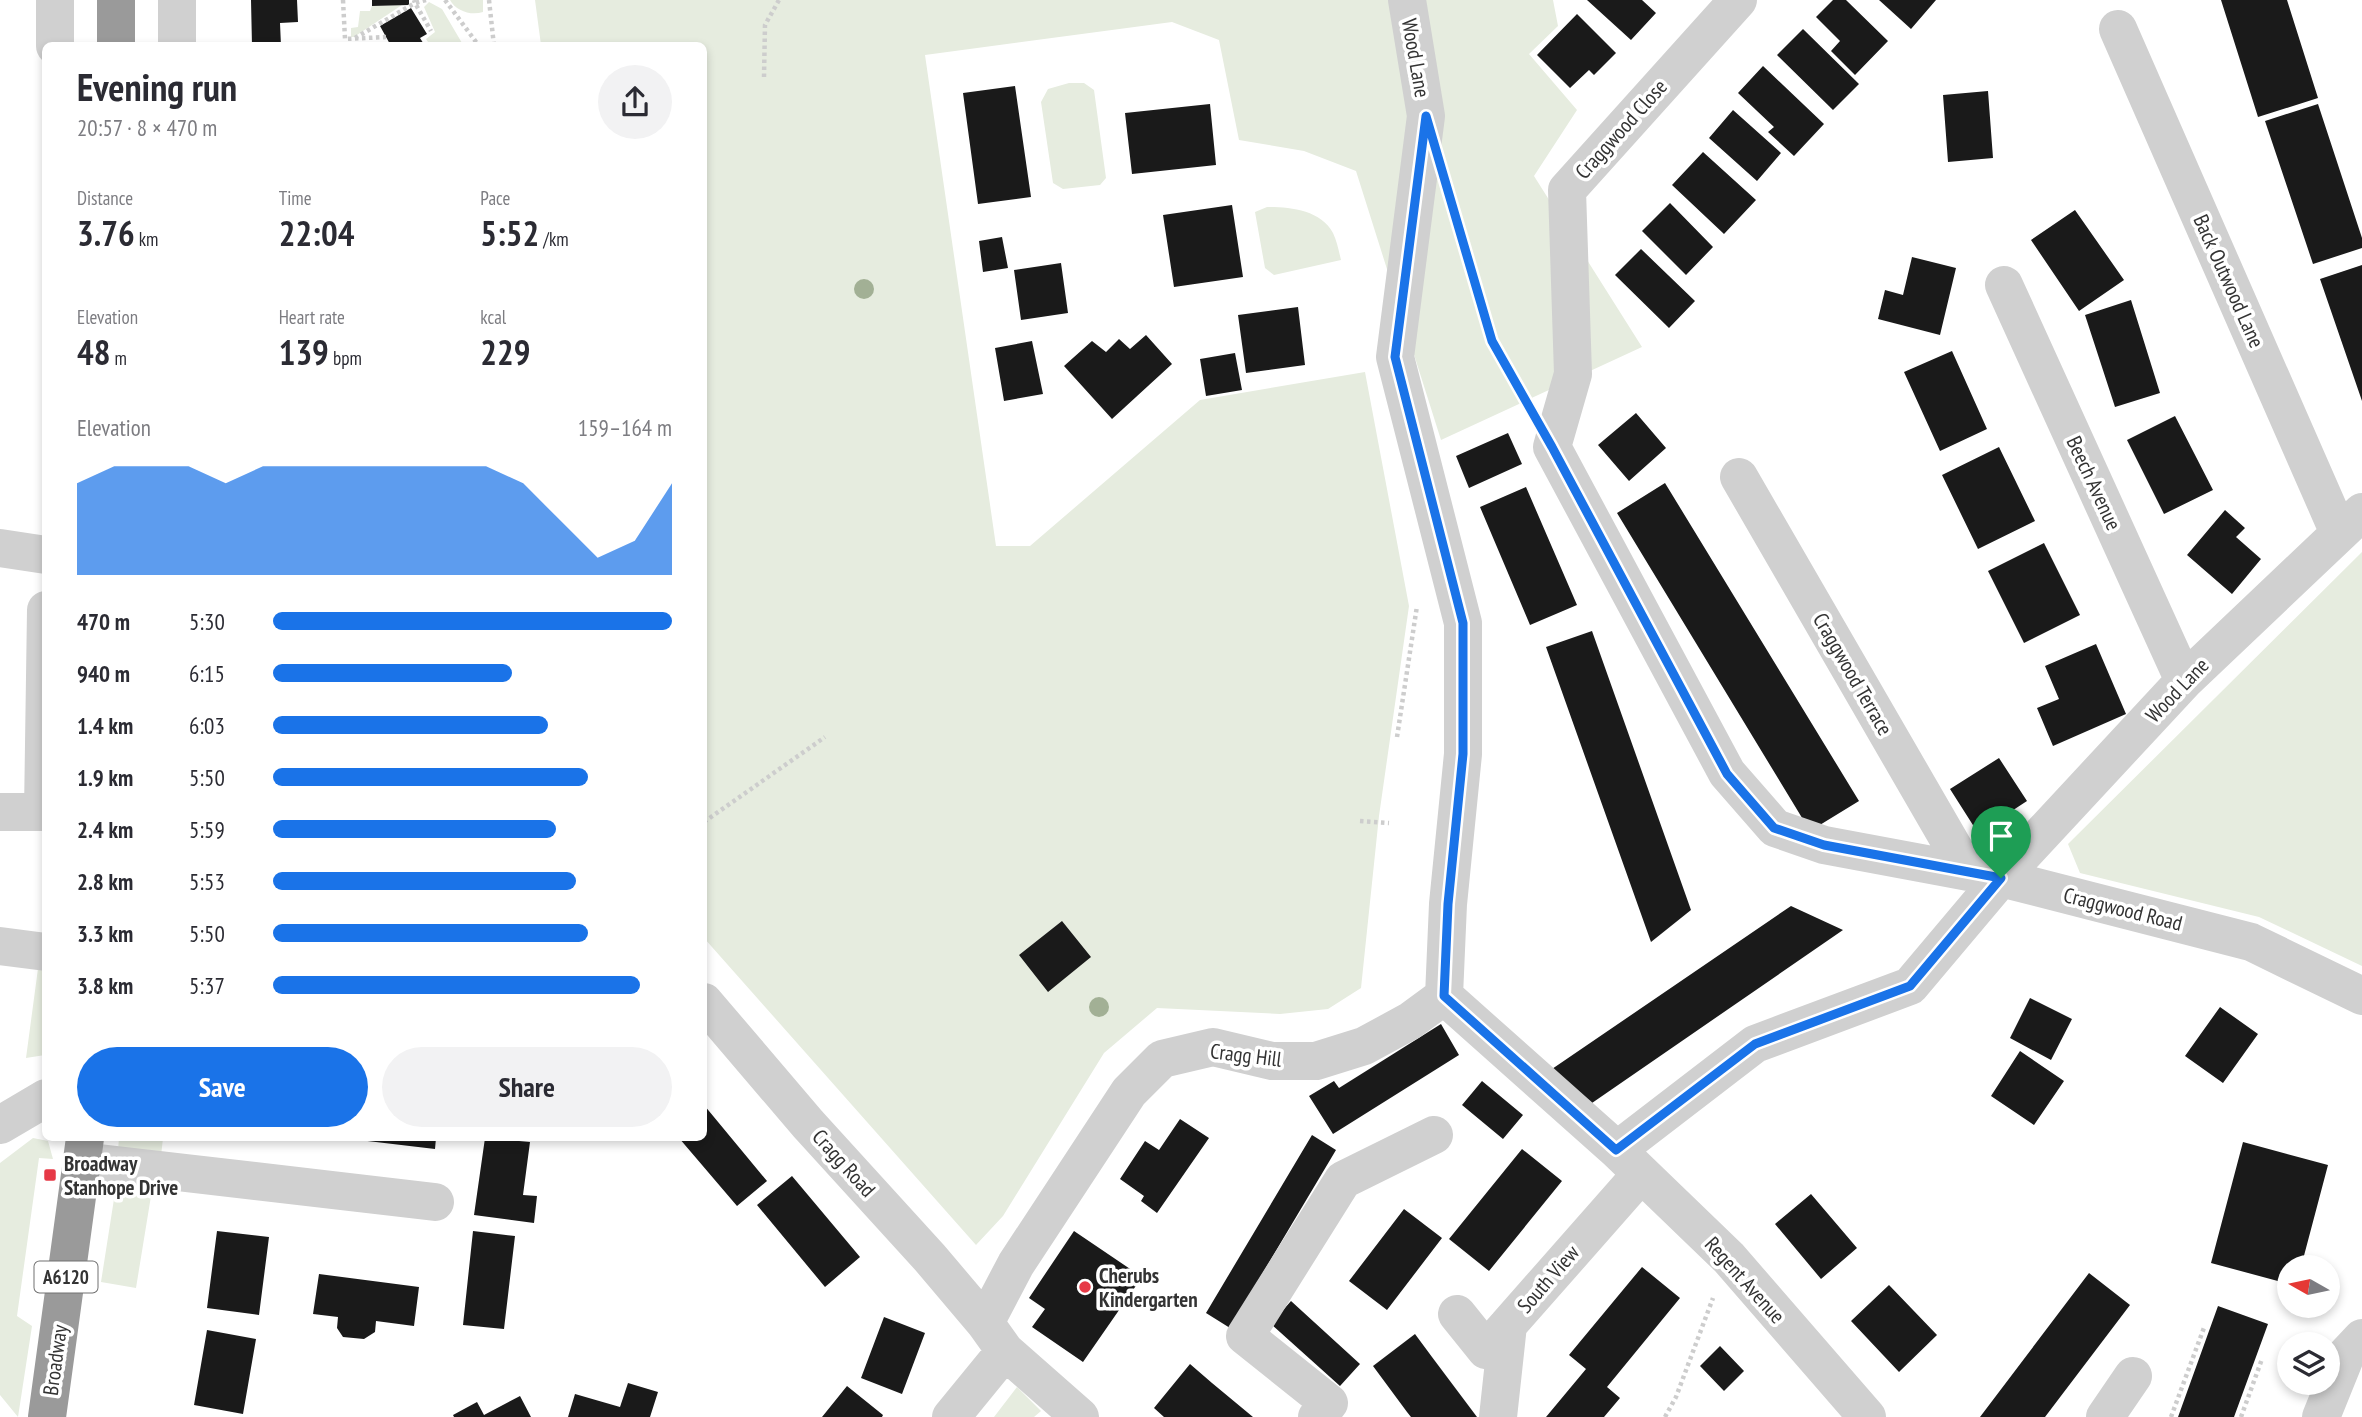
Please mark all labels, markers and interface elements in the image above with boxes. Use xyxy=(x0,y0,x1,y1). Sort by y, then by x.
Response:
street label: Wood Lane xyxy=(1396,16,1436,100)
text: Evening run xyxy=(77,62,237,111)
button: share xyxy=(598,65,672,139)
street label: Craggwood Close xyxy=(1569,74,1673,184)
text: 20:57 · 8 × 470 m xyxy=(77,113,217,142)
text: Distance xyxy=(77,186,133,210)
text: Time xyxy=(279,186,312,210)
text: Pace xyxy=(480,186,510,210)
text: 3.76 xyxy=(77,210,135,256)
text: 22:04 xyxy=(279,210,354,256)
text: 5:52 xyxy=(480,210,539,256)
street label: Back Outwood Lane xyxy=(2188,210,2270,352)
text: km xyxy=(135,227,158,251)
text: /km xyxy=(539,227,569,251)
text: Elevation xyxy=(77,305,138,329)
text: Heart rate xyxy=(279,305,345,329)
text: kcal xyxy=(480,305,506,329)
text: 48 xyxy=(77,329,110,375)
text: 139 xyxy=(279,329,329,375)
text: 229 xyxy=(480,329,531,375)
text: m xyxy=(110,346,127,370)
text: bpm xyxy=(329,346,362,370)
text: Elevation xyxy=(77,413,151,442)
text: 159–164 m xyxy=(578,413,672,442)
street label: Beech Avenue xyxy=(2061,432,2127,534)
text: 470 m xyxy=(77,607,130,636)
text: 5:30 xyxy=(189,607,225,636)
street label: Craggwood Terrace xyxy=(1807,608,1899,740)
street label: Wood Lane xyxy=(2140,652,2214,728)
text: 940 m xyxy=(77,659,130,688)
text: 6:15 xyxy=(189,659,225,688)
text: 1.4 km xyxy=(77,711,133,740)
text: 6:03 xyxy=(189,711,225,740)
text: 1.9 km xyxy=(77,763,133,792)
text: 5:50 xyxy=(189,763,225,792)
pin xyxy=(1971,806,2031,878)
text: 2.4 km xyxy=(77,815,133,844)
text: 5:59 xyxy=(189,815,225,844)
icon: arrive xyxy=(1982,817,2020,855)
text: 2.8 km xyxy=(77,867,133,896)
text: 5:53 xyxy=(189,867,225,896)
street label: Craggwood Road xyxy=(2061,881,2185,937)
text: 3.3 km xyxy=(77,919,133,948)
text: 5:50 xyxy=(189,919,225,948)
text: 3.8 km xyxy=(77,971,133,1000)
text: 5:37 xyxy=(189,971,225,1000)
street label: Cragg Hill xyxy=(1209,1037,1283,1073)
button: Save xyxy=(77,1047,368,1127)
button: Share xyxy=(382,1047,672,1127)
street label: Cragg Road xyxy=(807,1124,881,1202)
place label: Broadway Stanhope Drive xyxy=(64,1150,178,1201)
marker: Broadway Stanhope Drive xyxy=(42,1167,58,1183)
street label: Regent Avenue xyxy=(1699,1231,1791,1329)
street label: South View xyxy=(1511,1239,1585,1319)
north arrow xyxy=(2277,1255,2340,1318)
map controls xyxy=(2277,1255,2340,1395)
road number: A6120 xyxy=(34,1261,98,1292)
place label: Cherubs Kindergarten xyxy=(1099,1262,1198,1313)
marker: Cherubs Kindergarten xyxy=(1077,1279,1093,1295)
street label: Broadway xyxy=(37,1323,73,1397)
button: layers xyxy=(2277,1332,2340,1395)

